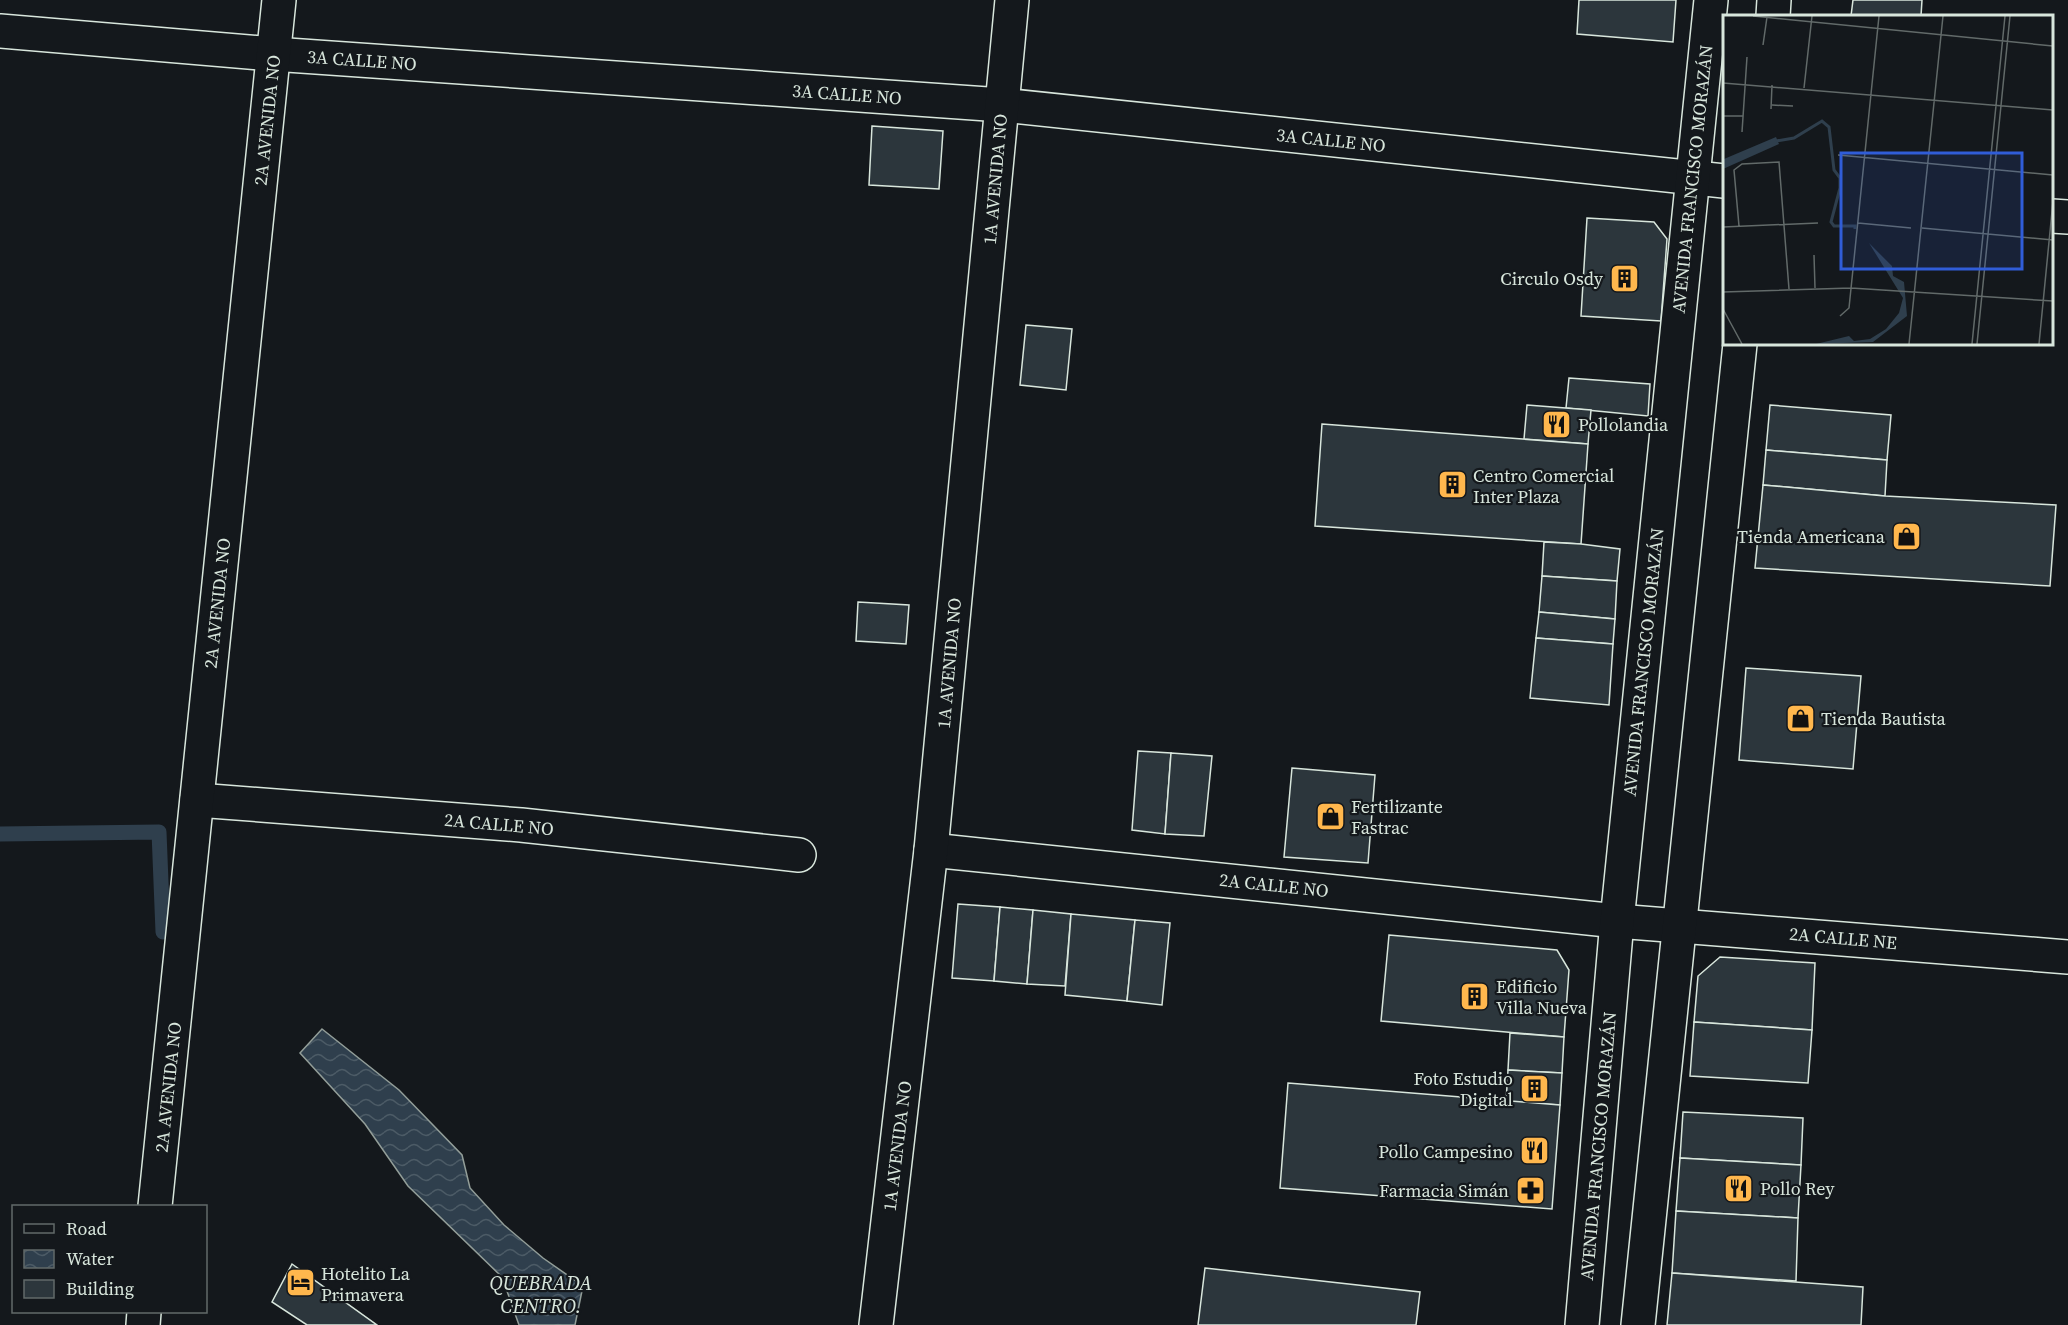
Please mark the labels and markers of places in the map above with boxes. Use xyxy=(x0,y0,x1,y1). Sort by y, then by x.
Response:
building icon: Circulo Osdy xyxy=(1608,262,1640,294)
place label: Circulo Osdy xyxy=(1500,266,1604,291)
restaurant icon: Pollolandia xyxy=(1541,408,1573,440)
place label: Pollolandia xyxy=(1578,412,1669,437)
place label: Centro Comercial Inter Plaza xyxy=(1473,463,1614,509)
building icon: Centro Comercial Inter Plaza xyxy=(1436,469,1468,501)
shop icon: Tienda Americana xyxy=(1890,520,1922,552)
place label: Tienda Americana xyxy=(1737,524,1886,549)
shop icon: Tienda Bautista xyxy=(1784,702,1816,734)
place label: Tienda Bautista xyxy=(1821,706,1947,731)
place label: Fertilizante Fastrac xyxy=(1351,794,1443,840)
shop icon: Fertilizante Fastrac xyxy=(1314,800,1346,832)
place label: Edificio Villa Nueva xyxy=(1496,974,1588,1020)
building icon: Edificio Villa Nueva xyxy=(1459,980,1491,1012)
place label: Foto Estudio Digital xyxy=(1413,1066,1513,1112)
building icon: Foto Estudio Digital xyxy=(1518,1072,1550,1104)
restaurant icon: Pollo Campesino xyxy=(1518,1135,1550,1167)
place label: Pollo Campesino xyxy=(1378,1139,1513,1164)
restaurant icon: Pollo Rey xyxy=(1723,1172,1755,1204)
pharmacy icon: Farmacia Simán xyxy=(1514,1174,1546,1206)
place label: Pollo Rey xyxy=(1760,1176,1835,1201)
place label: Farmacia Simán xyxy=(1379,1178,1509,1203)
place label: Hotelito La Primavera xyxy=(321,1261,411,1307)
hotel icon: Hotelito La Primavera xyxy=(284,1267,316,1299)

